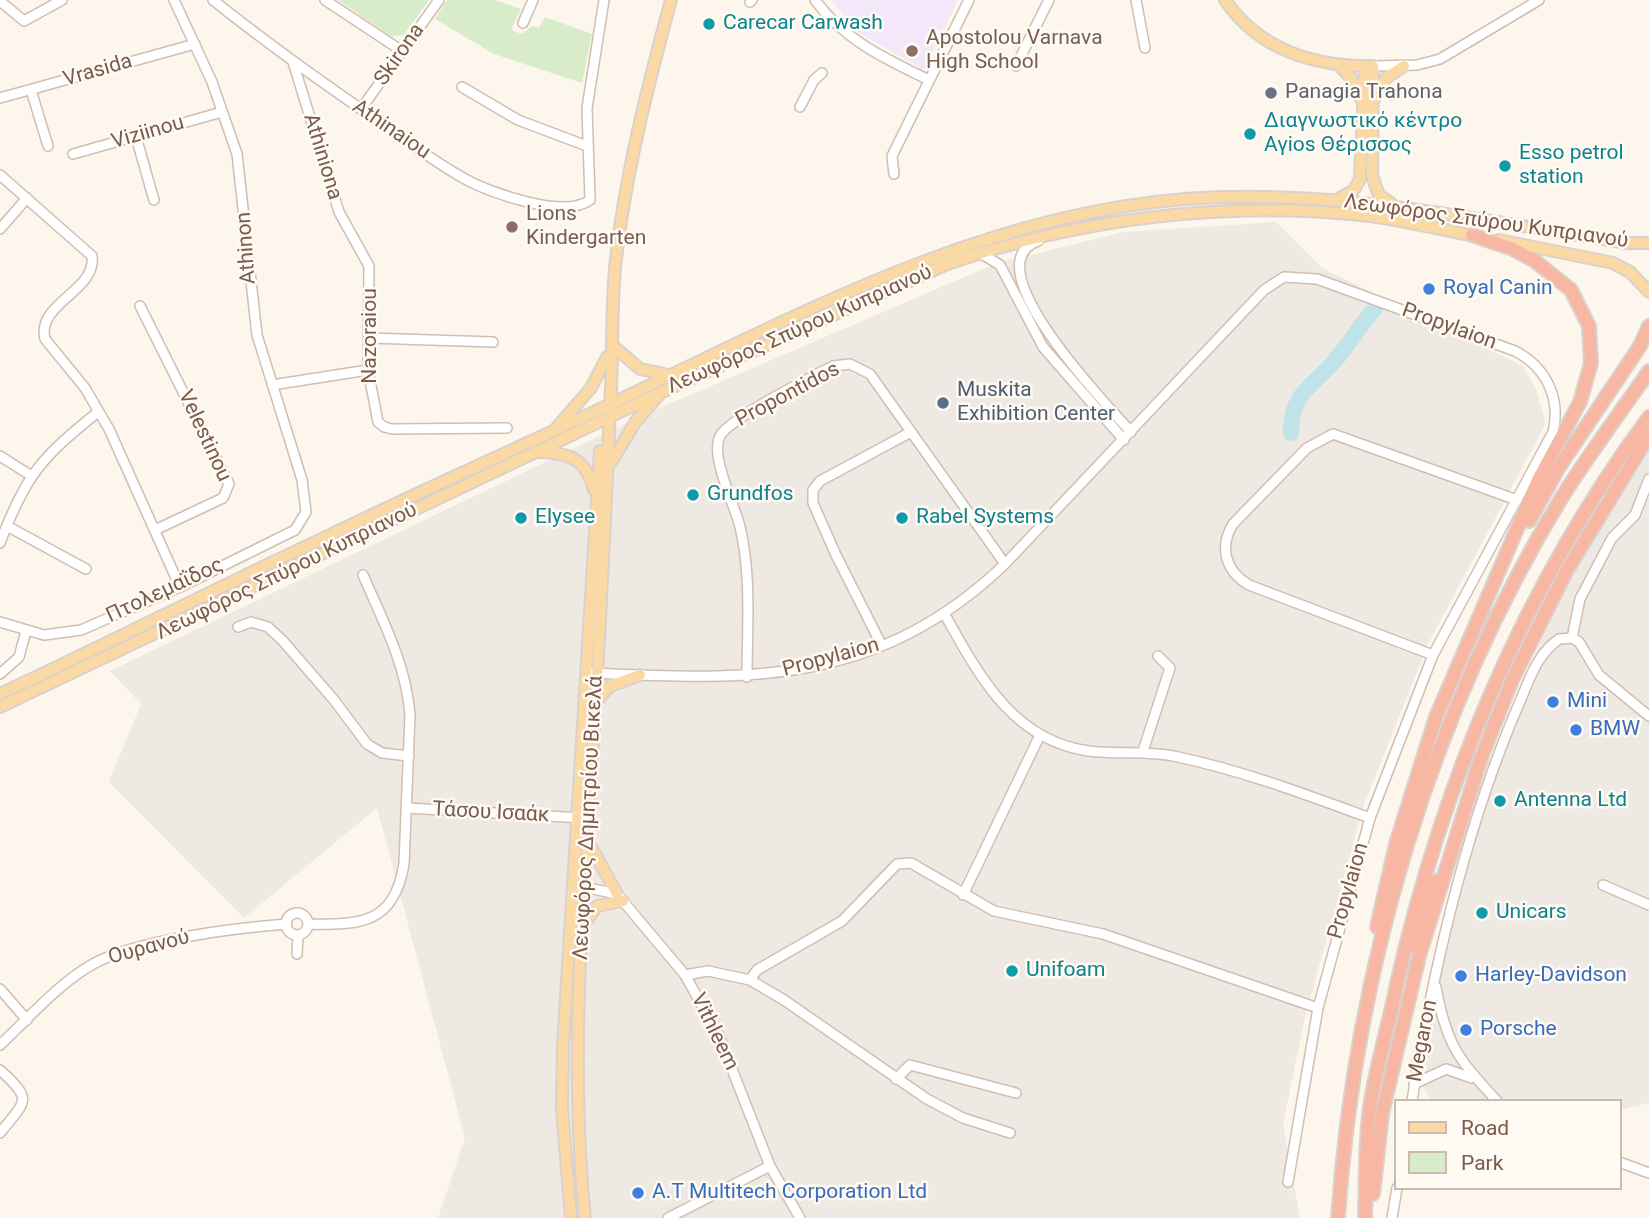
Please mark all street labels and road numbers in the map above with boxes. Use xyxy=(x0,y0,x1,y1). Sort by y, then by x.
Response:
street label: Skirona xyxy=(370,19,430,91)
street label: Vrasida xyxy=(61,49,135,93)
street label: Athinaiou xyxy=(347,95,435,165)
street label: Viziinou xyxy=(109,111,187,155)
street label: Athiniona xyxy=(297,111,347,203)
street label: Λεωφόρος Σπύρου Κυπριανού xyxy=(1342,190,1630,254)
street label: Athinon xyxy=(232,211,262,285)
street label: Λεωφόρος Σπύρου Κυπριανού xyxy=(664,260,936,400)
street label: Nazoraiou xyxy=(358,288,384,384)
street label: Propylaion xyxy=(1398,298,1500,356)
street label: Propontidos xyxy=(732,357,844,433)
street label: Velestinou xyxy=(172,386,236,486)
street label: Λεωφόρος Σπύρου Κυπριανού xyxy=(153,498,421,646)
street label: Πτολεμαΐδος xyxy=(102,553,228,629)
street label: Propylaion xyxy=(780,633,882,683)
street label: Λεωφόρος Δημητρίου Βικελά xyxy=(569,675,609,961)
street label: Τάσου Ισαάκ xyxy=(432,797,550,829)
street label: Propylaion xyxy=(1323,840,1375,942)
street label: Ουρανού xyxy=(106,925,192,971)
street label: Vithleem xyxy=(685,989,743,1075)
street label: Megaron xyxy=(1403,998,1443,1084)

